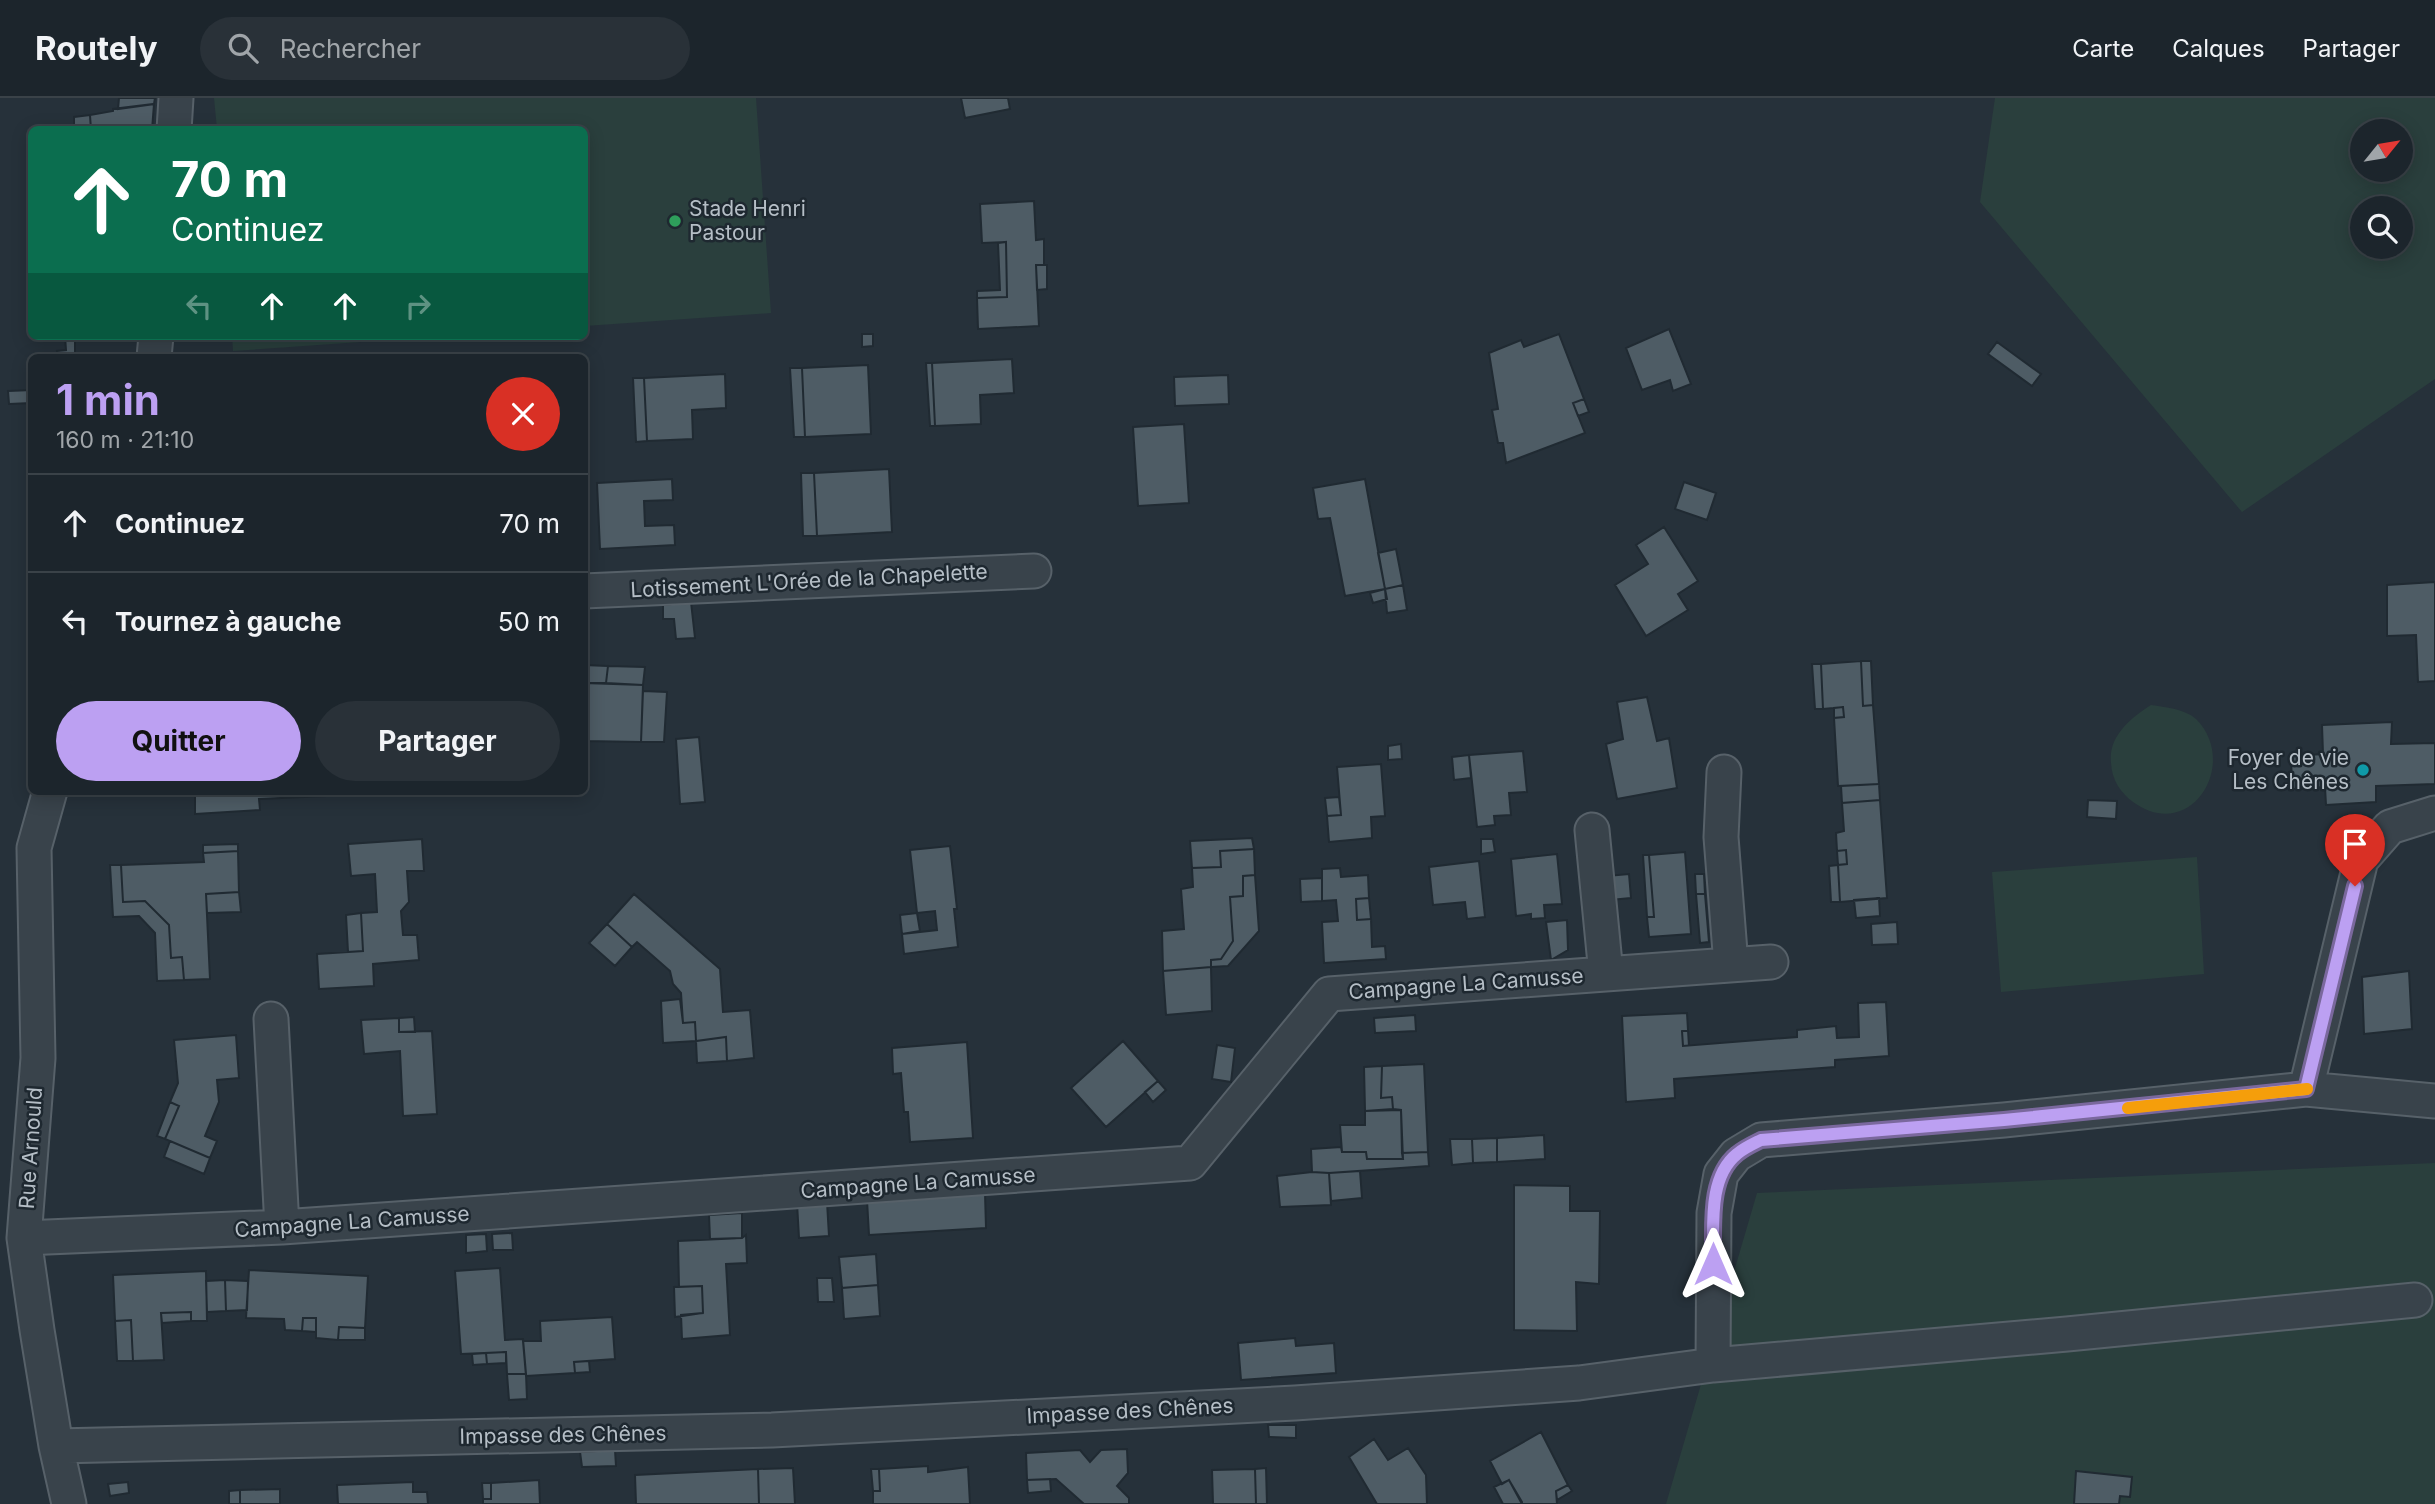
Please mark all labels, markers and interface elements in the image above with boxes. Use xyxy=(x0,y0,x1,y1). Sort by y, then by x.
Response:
search box xyxy=(200,17,690,80)
text: Routely xyxy=(35,28,158,68)
icon: search xyxy=(224,29,262,67)
text: Rechercher xyxy=(280,33,421,64)
text: Carte xyxy=(2072,34,2134,63)
text: Calques xyxy=(2172,34,2265,63)
text: Partager xyxy=(2303,34,2400,63)
north arrow xyxy=(2350,119,2413,182)
map controls xyxy=(2350,119,2413,259)
text: 70 m xyxy=(171,150,288,209)
icon: ahead xyxy=(56,154,147,245)
place label: Stade Henri Pastour xyxy=(689,196,806,245)
button: search xyxy=(2350,196,2413,259)
text: Continuez xyxy=(171,210,324,249)
marker: Stade Henri Pastour xyxy=(667,213,683,229)
icon: left xyxy=(180,287,218,325)
icon: ahead xyxy=(253,287,291,325)
icon: ahead xyxy=(326,287,364,325)
icon: right xyxy=(399,287,437,325)
text: 1 min xyxy=(56,374,160,425)
button: close xyxy=(486,377,560,451)
text: 160 m · 21:10 xyxy=(56,426,194,454)
icon: ahead xyxy=(56,504,94,542)
text: Continuez xyxy=(115,508,245,539)
text: 70 m xyxy=(499,508,560,539)
street label: Lotissement L'Orée de la Chapelette xyxy=(630,559,988,602)
icon: left xyxy=(56,602,94,640)
text: Tournez à gauche xyxy=(115,606,341,637)
text: 50 m xyxy=(498,606,560,637)
button: Quitter xyxy=(56,701,301,781)
button: Partager xyxy=(315,701,560,781)
place label: Foyer de vie Les Chênes xyxy=(2228,745,2349,794)
marker: Foyer de vie Les Chênes xyxy=(2355,762,2371,778)
pin xyxy=(2325,814,2385,886)
icon: arrive xyxy=(2336,825,2374,863)
street label: Campagne La Camusse xyxy=(1348,963,1584,1004)
street label: Rue Arnould xyxy=(14,1086,47,1210)
street label: Campagne La Camusse xyxy=(800,1162,1036,1203)
street label: Campagne La Camusse xyxy=(234,1201,470,1242)
position arrow xyxy=(1676,1227,1750,1301)
street label: Impasse des Chênes xyxy=(1026,1393,1234,1428)
street label: Impasse des Chênes xyxy=(459,1420,667,1449)

